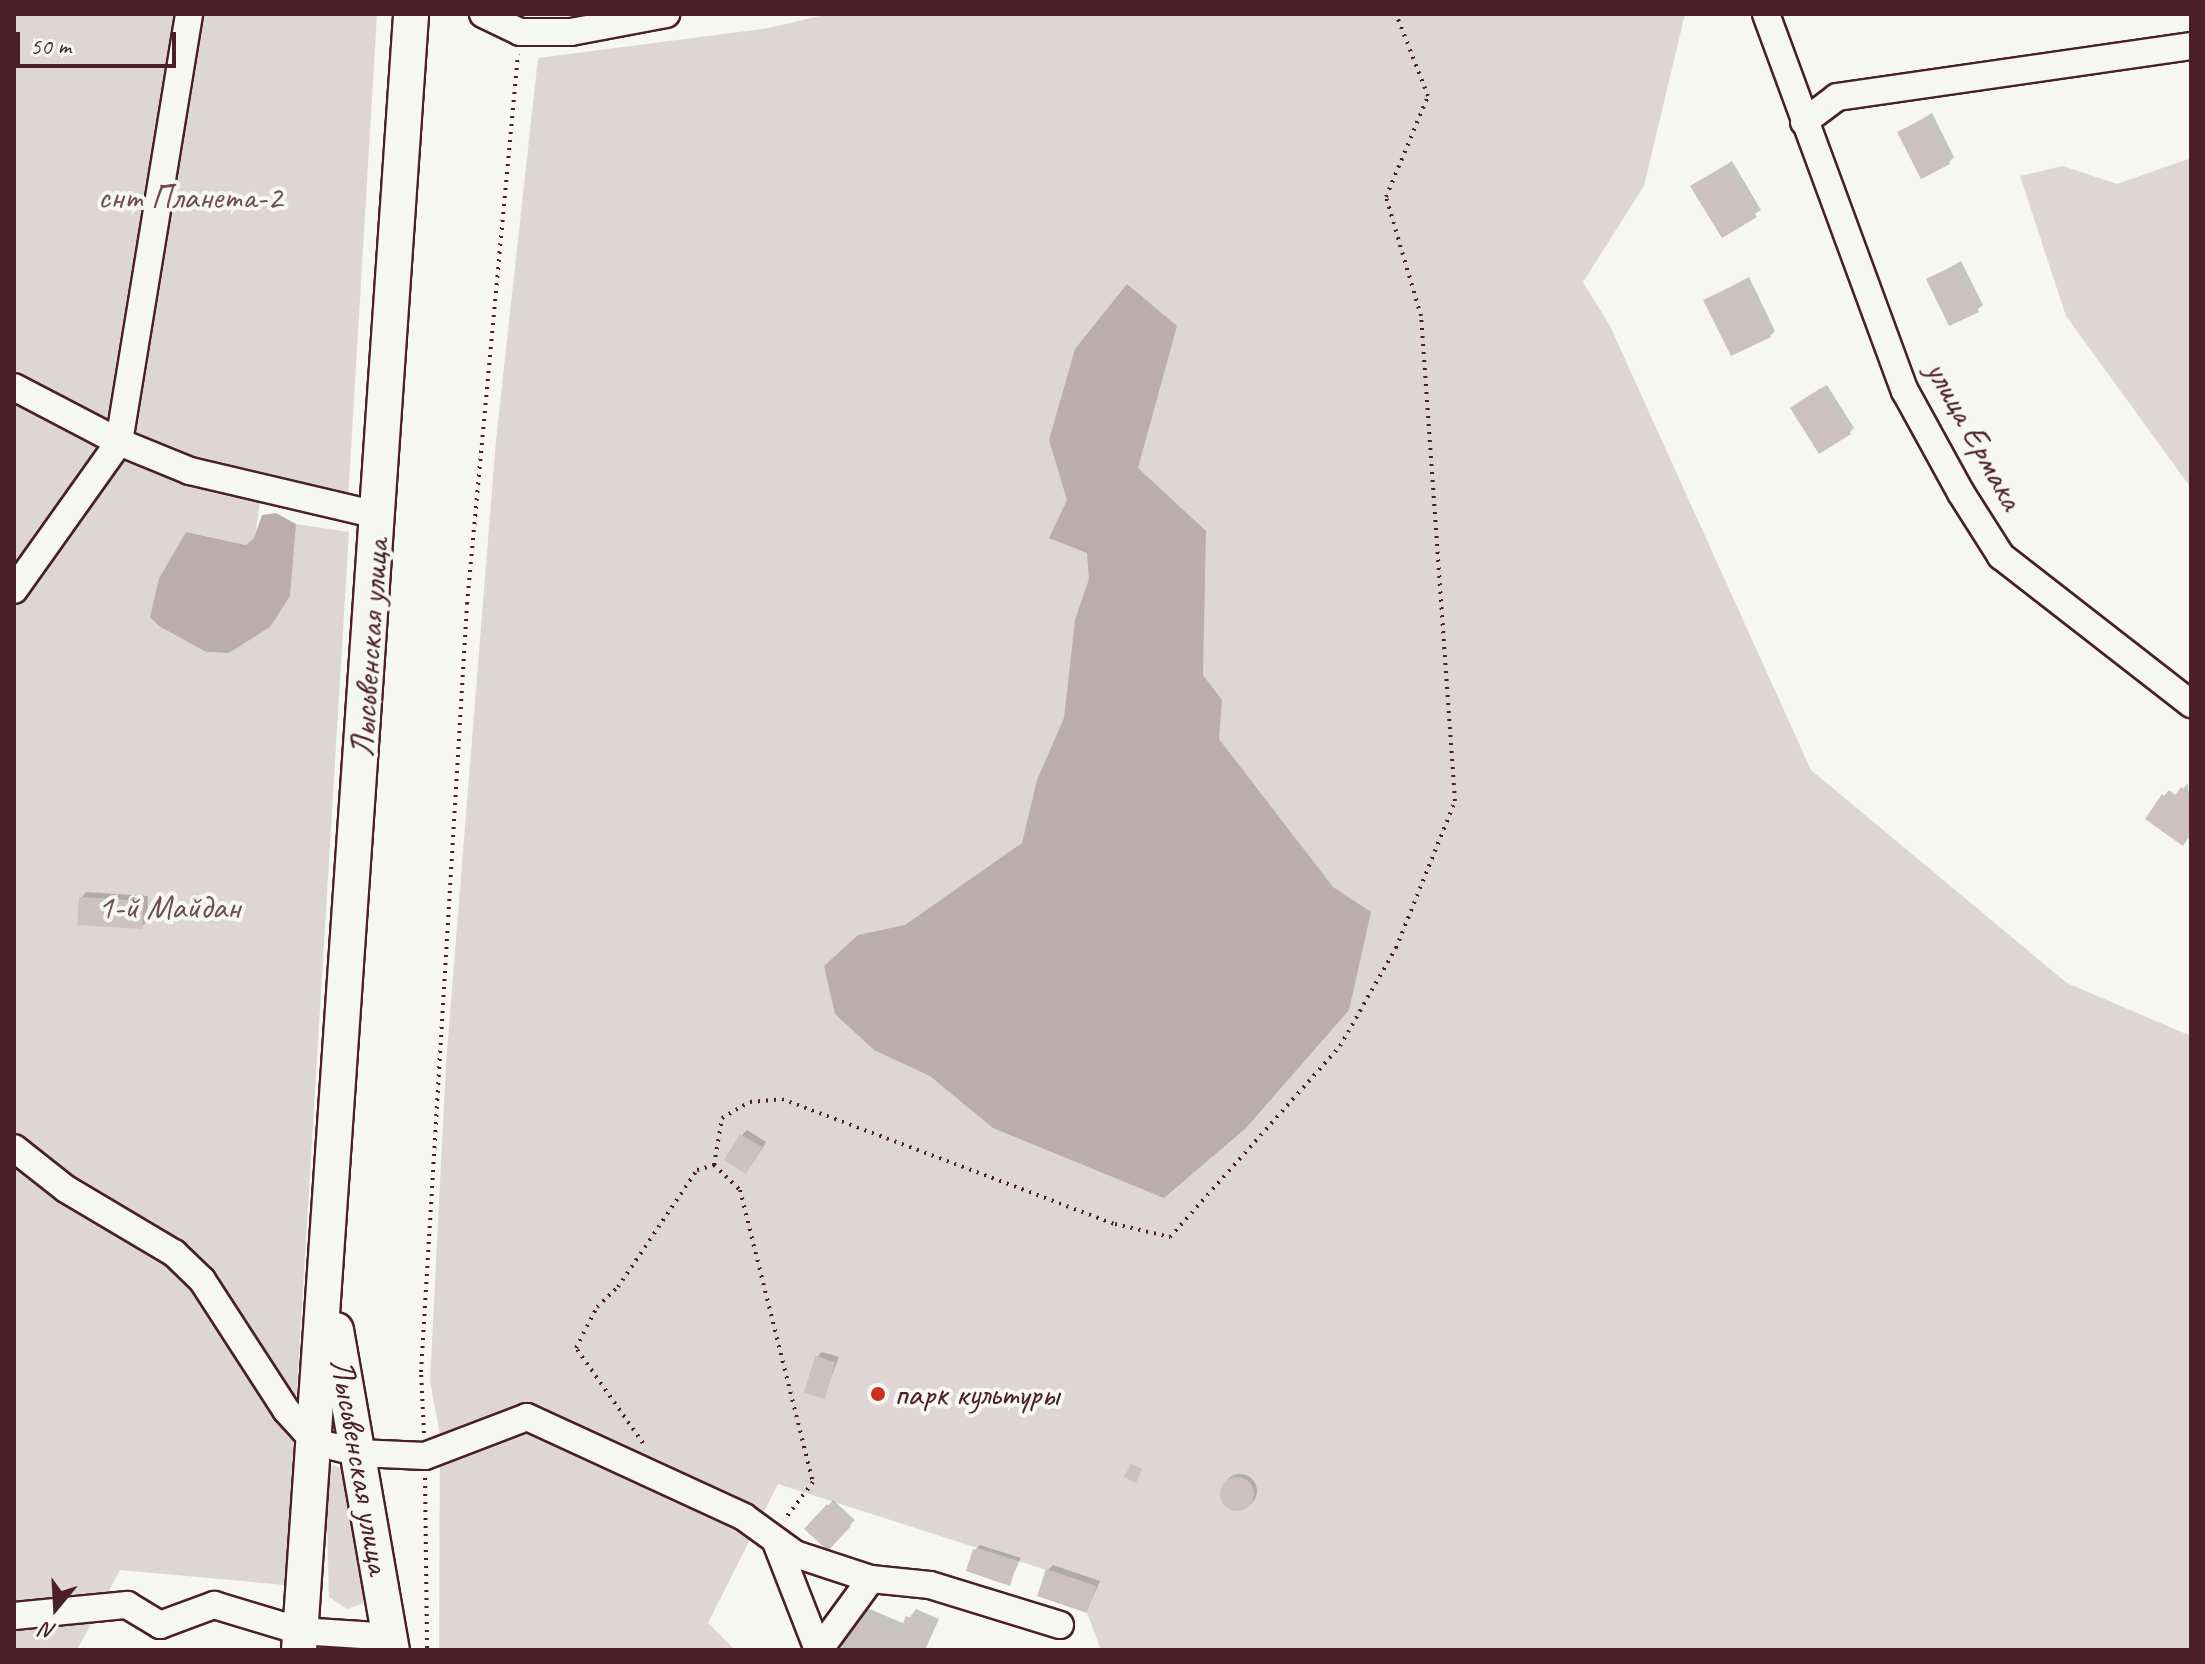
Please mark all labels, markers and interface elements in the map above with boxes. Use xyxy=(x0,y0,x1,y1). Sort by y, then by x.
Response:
scale bar xyxy=(20,16,180,66)
text: 50 m xyxy=(30,31,71,61)
park label: снт Планета-2 xyxy=(98,177,282,217)
street label: улица Ермака xyxy=(1917,353,2033,517)
street label: Лысьвенская улица xyxy=(341,538,397,758)
park label: 1-й Майдан xyxy=(98,887,240,927)
street label: Лысьвенская улица xyxy=(322,1355,400,1577)
place label: парк культуры xyxy=(894,1374,1059,1414)
marker: парк культуры xyxy=(869,1385,887,1403)
north arrow xyxy=(16,1568,96,1648)
text: N xyxy=(38,1615,59,1646)

